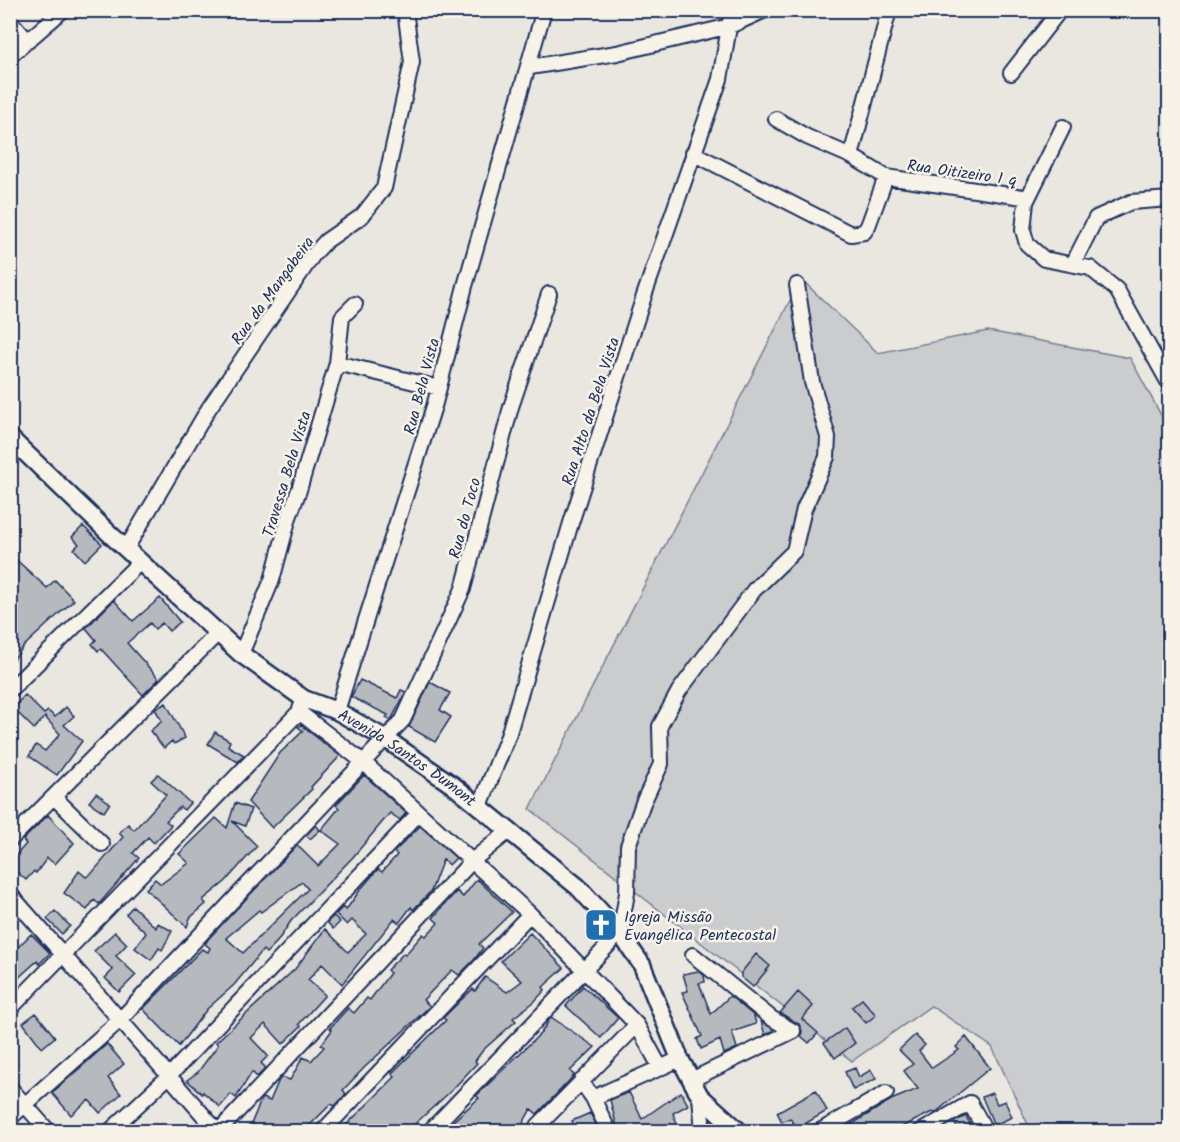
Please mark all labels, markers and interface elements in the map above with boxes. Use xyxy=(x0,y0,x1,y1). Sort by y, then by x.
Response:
street label: Rua Oitizeiro 1 q xyxy=(905,153,1018,194)
street label: Rua da Mangabeira xyxy=(225,231,321,350)
street label: Rua Alto da Bela Vista xyxy=(556,334,627,489)
street label: Rua Bela Vista xyxy=(398,335,447,437)
street label: Travessa Bela Vista xyxy=(256,408,319,541)
street label: Rua do Toco xyxy=(443,475,488,562)
street label: Avenida Santos Dumont xyxy=(333,703,482,814)
place label: Igreja Missão Evangélica Pentecostal xyxy=(624,905,776,948)
church icon: Igreja Missão Evangélica Pentecostal xyxy=(583,907,619,943)

